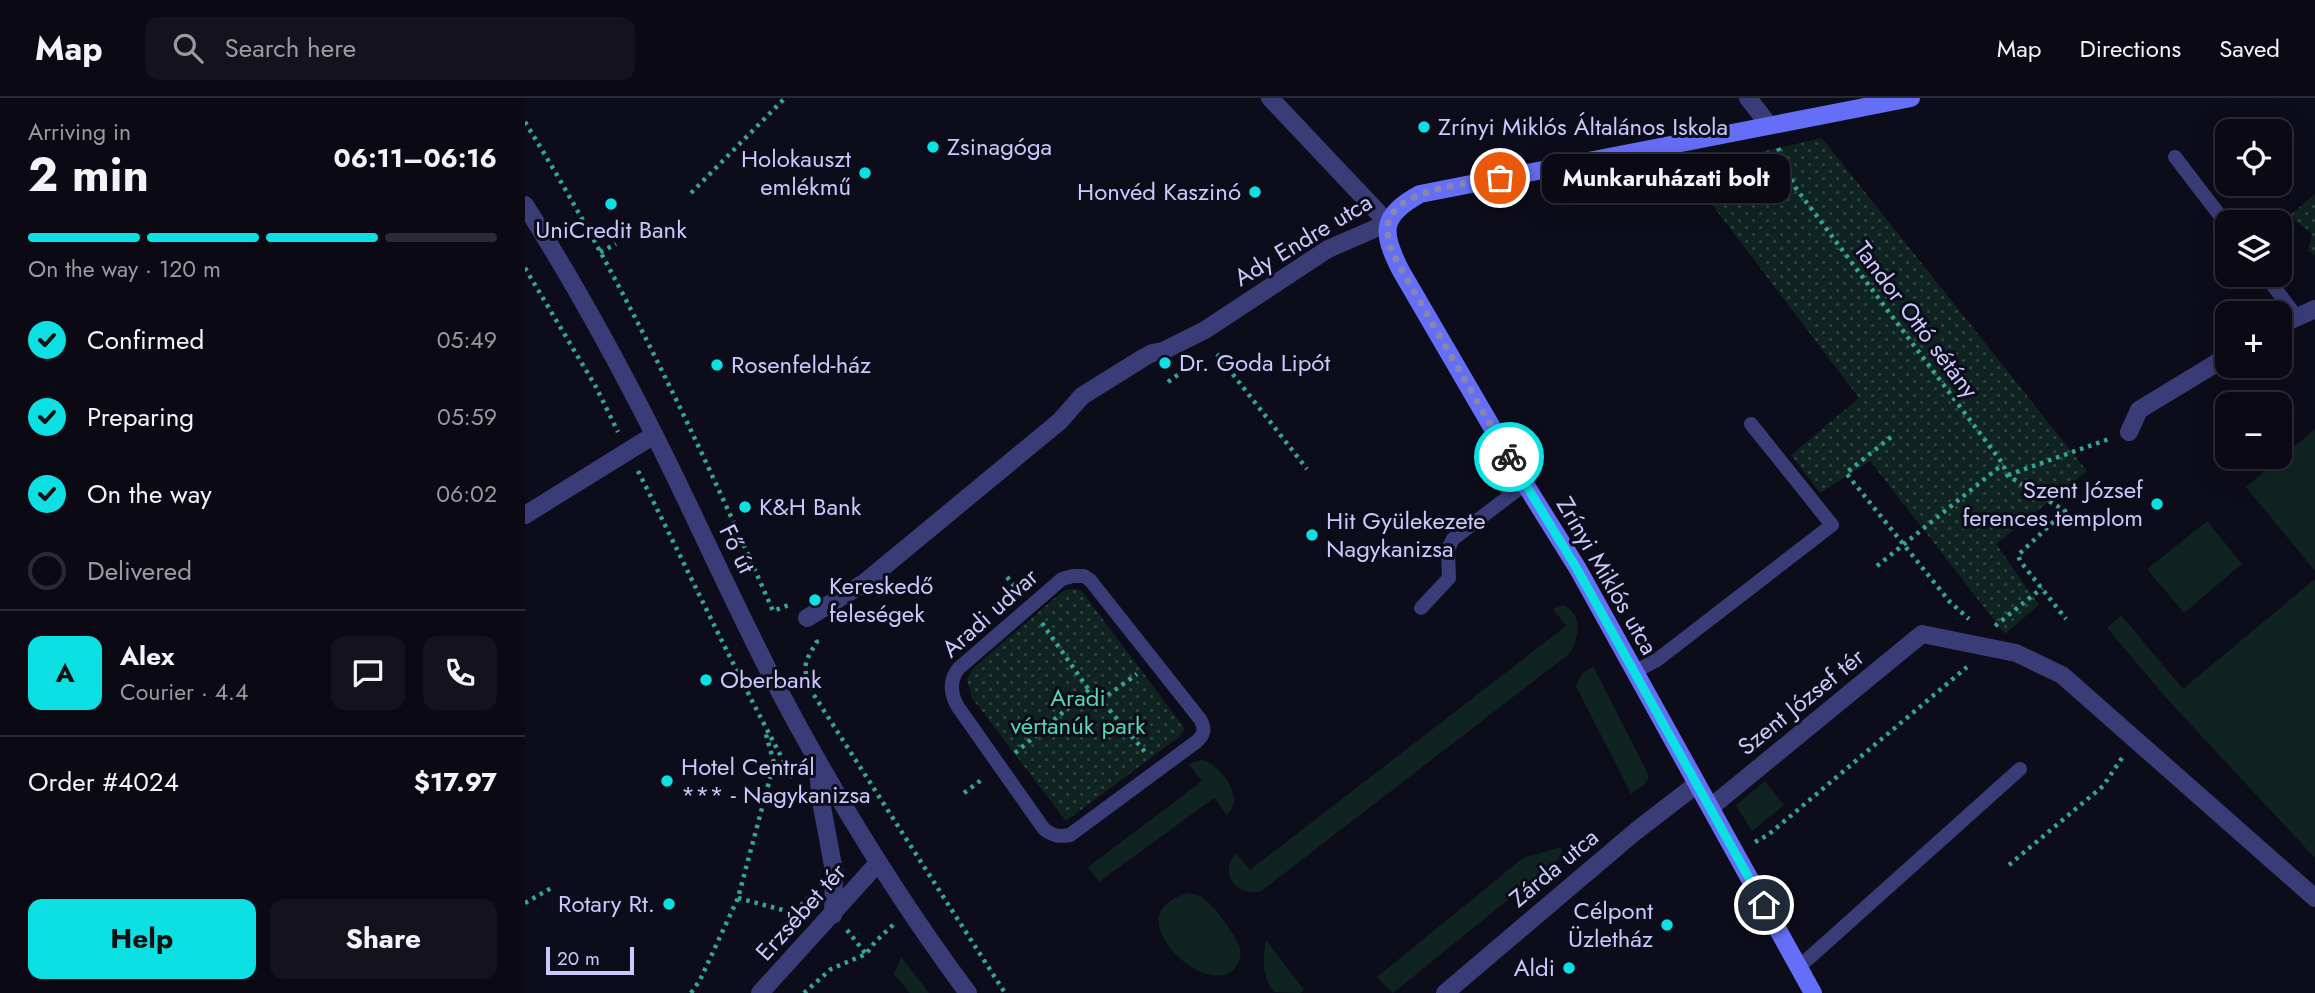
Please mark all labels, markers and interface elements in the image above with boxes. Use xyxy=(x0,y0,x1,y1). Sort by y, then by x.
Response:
search box xyxy=(145,17,635,80)
text: Map xyxy=(35,25,103,72)
icon: search xyxy=(169,29,207,67)
text: Search here xyxy=(225,29,356,67)
text: Map xyxy=(1997,31,2042,66)
text: Directions xyxy=(2080,31,2181,66)
text: Saved xyxy=(2219,31,2280,66)
place label: Zrínyi Miklós Általános Iskola xyxy=(1438,109,1728,144)
text: Arriving in xyxy=(28,115,131,149)
marker: Zrínyi Miklós Általános Iskola xyxy=(1416,119,1432,135)
map controls xyxy=(2215,119,2292,469)
button: locate xyxy=(2215,119,2292,196)
place label: Zsinagóga xyxy=(947,129,1052,164)
text: 06:11–06:16 xyxy=(334,139,497,177)
marker: Zsinagóga xyxy=(925,139,941,155)
place label: Holokauszt emlékmű xyxy=(741,141,851,204)
text: 2 min xyxy=(28,142,149,208)
pin xyxy=(1470,148,1530,208)
callout: Munkaruházati bolt xyxy=(1542,154,1791,202)
icon: bag xyxy=(1481,159,1519,197)
text: Munkaruházati bolt xyxy=(1562,161,1770,195)
marker: Holokauszt emlékmű xyxy=(857,165,873,181)
place label: Honvéd Kaszinó xyxy=(1077,174,1241,209)
marker: Honvéd Kaszinó xyxy=(1247,184,1263,200)
street label: Ady Endre utca xyxy=(1227,185,1378,295)
marker: UniCredit Bank xyxy=(603,196,619,212)
button: layers xyxy=(2215,210,2292,287)
place label: UniCredit Bank xyxy=(535,212,687,247)
street label: Tandor Ottó sétány xyxy=(1846,234,1987,406)
text: On the way · 120 m xyxy=(28,252,221,286)
button: + xyxy=(2215,301,2292,378)
icon: check xyxy=(28,321,66,359)
text: Confirmed xyxy=(87,321,204,359)
text: 05:49 xyxy=(437,323,497,357)
place label: Dr. Goda Lipót xyxy=(1179,345,1330,380)
place label: Rosenfeld-ház xyxy=(731,347,871,382)
marker: Dr. Goda Lipót xyxy=(1157,355,1173,371)
marker: Rosenfeld-ház xyxy=(709,357,725,373)
button: − xyxy=(2215,392,2292,469)
icon: check xyxy=(28,398,66,436)
text: Preparing xyxy=(87,398,194,436)
text: 05:59 xyxy=(437,400,497,434)
courier xyxy=(1474,422,1544,492)
icon: bike xyxy=(1490,438,1528,476)
place label: Szent József ferences templom xyxy=(1962,472,2144,535)
icon: check xyxy=(28,475,66,513)
text: On the way xyxy=(87,475,212,513)
text: 06:02 xyxy=(436,477,497,511)
place label: K&H Bank xyxy=(759,489,862,524)
street label: Zrínyi Miklós utca xyxy=(1548,490,1667,661)
marker: Szent József ferences templom xyxy=(2149,496,2165,512)
marker: K&H Bank xyxy=(737,499,753,515)
place label: Hit Gyülekezete Nagykanizsa xyxy=(1326,503,1486,566)
street label: Fő út xyxy=(711,518,764,579)
marker: Hit Gyülekezete Nagykanizsa xyxy=(1304,527,1320,543)
text: Delivered xyxy=(87,552,192,590)
street label: Aradi udvar xyxy=(934,559,1046,666)
place label: Kereskedő feleségek xyxy=(829,568,933,631)
marker: Kereskedő feleségek xyxy=(807,592,823,608)
button: chat xyxy=(331,636,405,710)
button: phone xyxy=(423,636,497,710)
text: Alex xyxy=(120,637,174,675)
street label: Szent József tér xyxy=(1730,639,1872,764)
text: A xyxy=(55,654,75,692)
place label: Oberbank xyxy=(720,662,822,697)
marker: Oberbank xyxy=(698,672,714,688)
text: Courier · 4.4 xyxy=(120,675,248,709)
park label: Aradi vértanúk park xyxy=(1010,680,1146,743)
place label: Hotel Centrál *** - Nagykanizsa xyxy=(681,749,871,812)
text: Order #4024 xyxy=(28,763,179,801)
text: $17.97 xyxy=(414,763,497,801)
marker: Hotel Centrál *** - Nagykanizsa xyxy=(659,773,675,789)
street label: Zárda utca xyxy=(1502,820,1606,915)
street label: Erzsébet tér xyxy=(747,855,854,968)
pin xyxy=(1734,875,1794,935)
place label: Rotary Rt. xyxy=(558,886,655,921)
icon: home xyxy=(1745,886,1783,924)
place label: Célpont Üzletház xyxy=(1568,893,1653,956)
marker: Rotary Rt. xyxy=(661,896,677,912)
button: Help xyxy=(28,899,256,979)
button: Share xyxy=(270,899,497,979)
marker: Célpont Üzletház xyxy=(1659,917,1675,933)
scale bar xyxy=(546,944,633,976)
text: 20 m xyxy=(557,945,600,972)
place label: Aldi xyxy=(1514,950,1555,985)
marker: Aldi xyxy=(1561,960,1577,976)

